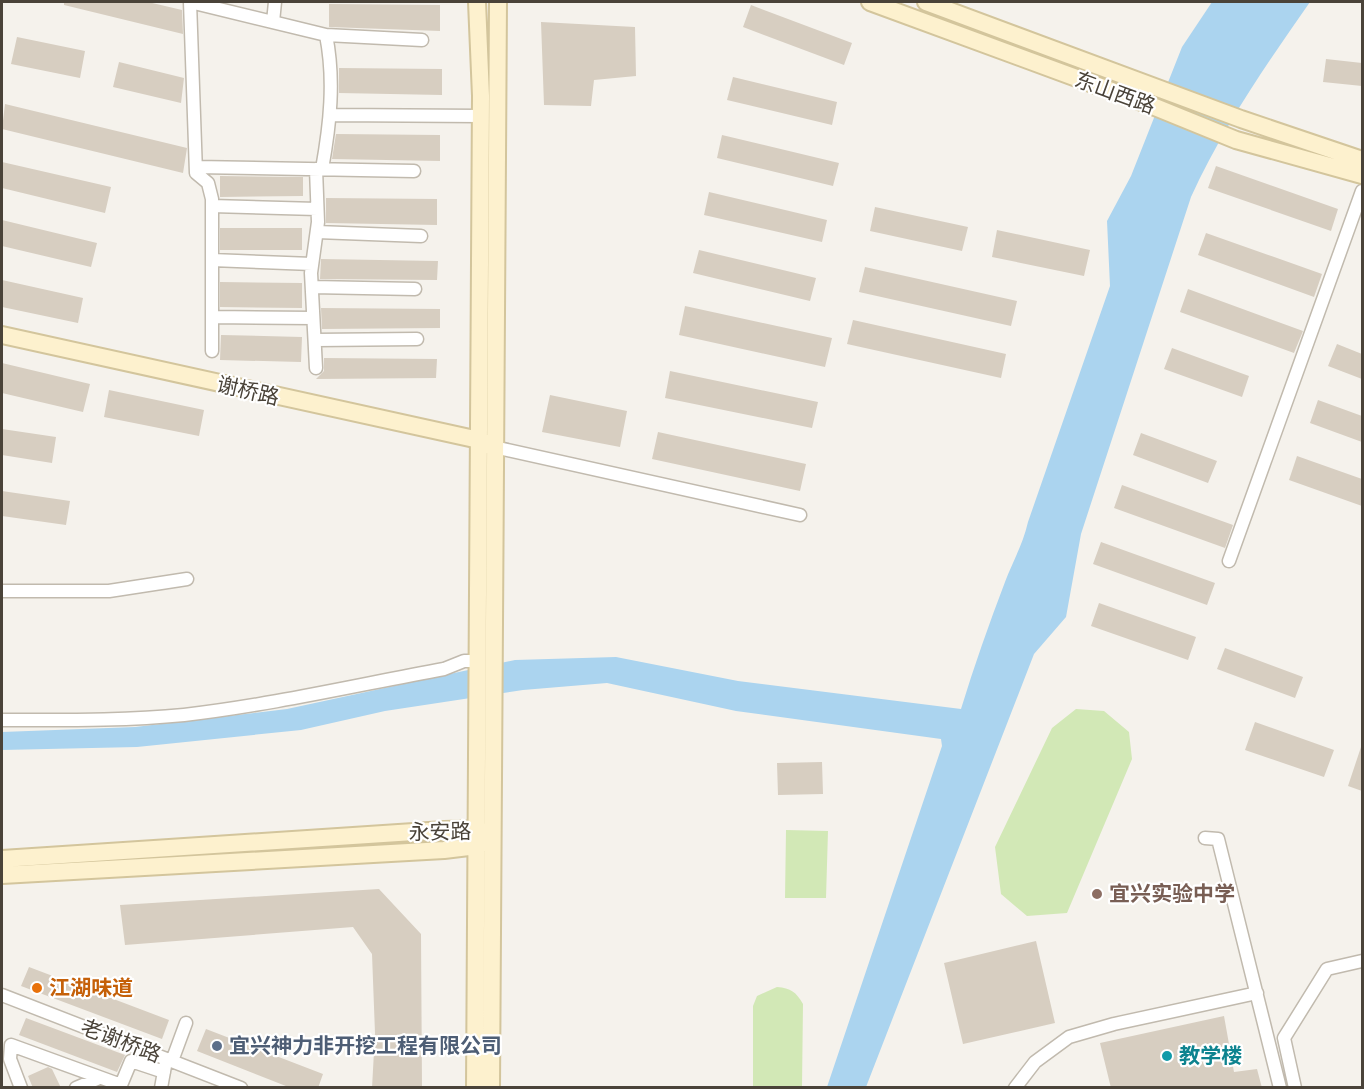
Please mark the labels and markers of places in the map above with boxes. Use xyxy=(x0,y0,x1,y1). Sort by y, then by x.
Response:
place label: 宜兴实验中学 xyxy=(1109,879,1235,908)
marker: 宜兴实验中学 xyxy=(1090,887,1104,901)
place label: 江湖味道 xyxy=(49,973,133,1002)
marker: 江湖味道 xyxy=(30,981,44,995)
place label: 宜兴神力非开挖工程有限公司 xyxy=(229,1031,502,1060)
marker: 宜兴神力非开挖工程有限公司 xyxy=(210,1039,224,1053)
place label: 教学楼 xyxy=(1179,1041,1242,1070)
marker: 教学楼 xyxy=(1160,1049,1174,1063)

